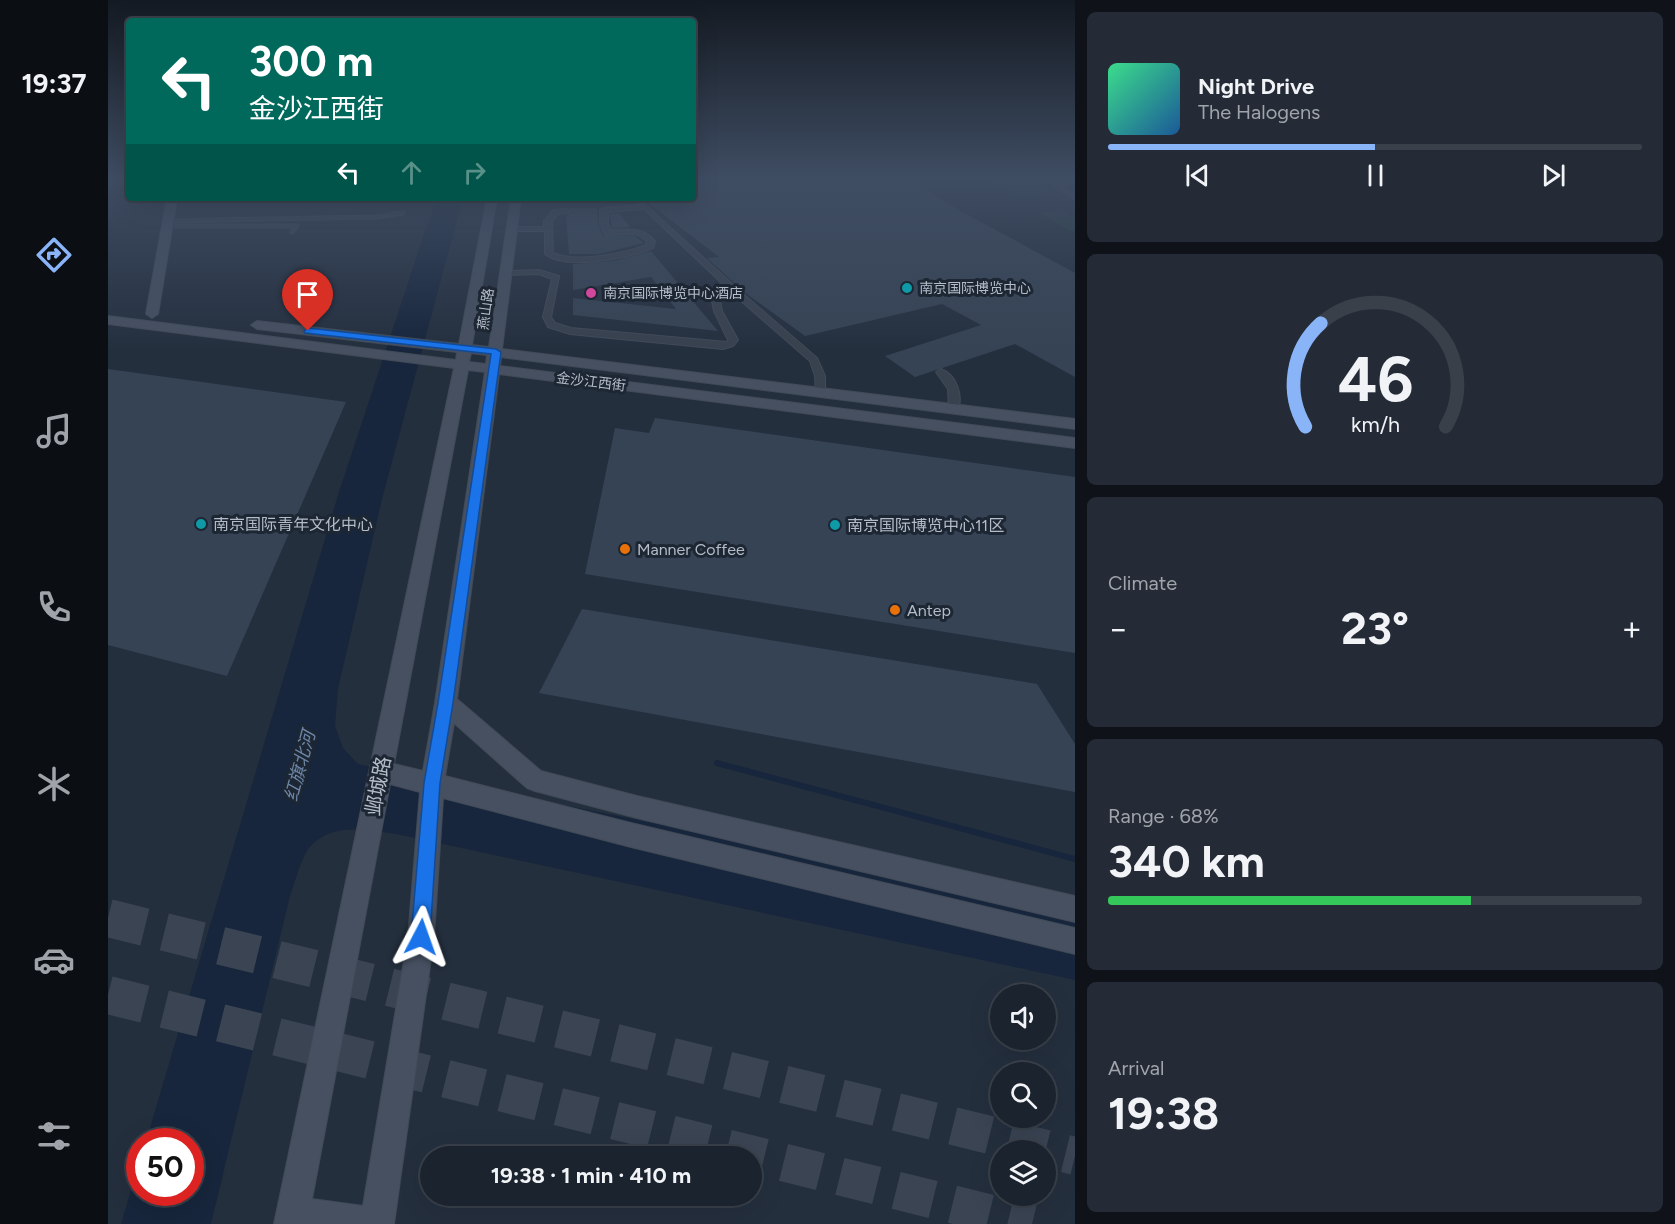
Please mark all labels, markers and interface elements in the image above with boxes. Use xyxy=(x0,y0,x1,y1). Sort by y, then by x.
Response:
text: 300 m xyxy=(249,36,373,87)
icon: left xyxy=(150,42,228,120)
text: 19:37 xyxy=(21,67,87,100)
text: Night Drive xyxy=(1198,73,1314,100)
text: 金沙江西街 xyxy=(249,92,384,125)
text: The Halogens xyxy=(1198,100,1320,124)
icon: left xyxy=(332,156,365,189)
icon: ahead xyxy=(395,156,428,189)
icon: right xyxy=(458,156,491,189)
icon: previous xyxy=(1181,159,1214,192)
icon: pause xyxy=(1359,159,1392,192)
icon: next xyxy=(1537,159,1570,192)
icon: directions xyxy=(33,234,75,276)
pin xyxy=(282,269,333,331)
icon: arrive xyxy=(291,278,324,311)
place label: 南京国际博览中心 xyxy=(919,280,1031,297)
marker: 南京国际博览中心 xyxy=(900,281,914,295)
place label: 南京国际博览中心酒店 xyxy=(603,285,743,302)
marker: 南京国际博览中心酒店 xyxy=(584,286,598,300)
street label: 燕山路 xyxy=(475,287,497,331)
text: 46 xyxy=(1337,342,1413,417)
street label: 金沙江西街 xyxy=(555,369,627,395)
icon: music xyxy=(33,410,75,452)
text: km/h xyxy=(1351,412,1399,437)
place label: 南京国际青年文化中心 xyxy=(213,515,373,534)
place label: 南京国际博览中心11区 xyxy=(847,516,1004,535)
marker: 南京国际青年文化中心 xyxy=(194,517,208,531)
marker: 南京国际博览中心11区 xyxy=(828,518,842,532)
place label: Manner Coffee xyxy=(637,540,745,559)
marker: Manner Coffee xyxy=(618,542,632,556)
text: Climate xyxy=(1108,571,1177,595)
icon: phone xyxy=(33,586,75,628)
place label: Antep xyxy=(907,601,951,620)
text: 23° xyxy=(1341,601,1409,655)
marker: Antep xyxy=(888,603,902,617)
text: − xyxy=(1108,609,1129,648)
text: + xyxy=(1621,609,1642,648)
water label: 红旗北河 xyxy=(280,725,321,804)
street label: 邺城路 xyxy=(360,754,396,818)
icon: climate xyxy=(33,763,75,805)
text: Range · 68% xyxy=(1108,804,1219,828)
text: 340 km xyxy=(1108,834,1265,888)
position arrow xyxy=(389,905,453,969)
icon: car xyxy=(33,939,75,981)
map controls xyxy=(990,984,1056,1206)
button: sound xyxy=(990,984,1056,1050)
text: Arrival xyxy=(1108,1056,1164,1080)
button: search xyxy=(990,1062,1056,1128)
text: 19:38 xyxy=(1108,1086,1219,1140)
icon: filters xyxy=(33,1115,75,1157)
speed limit sign: 50 xyxy=(126,1128,204,1206)
button: layers xyxy=(990,1140,1056,1206)
text: 19:38 · 1 min · 410 m xyxy=(491,1162,691,1189)

